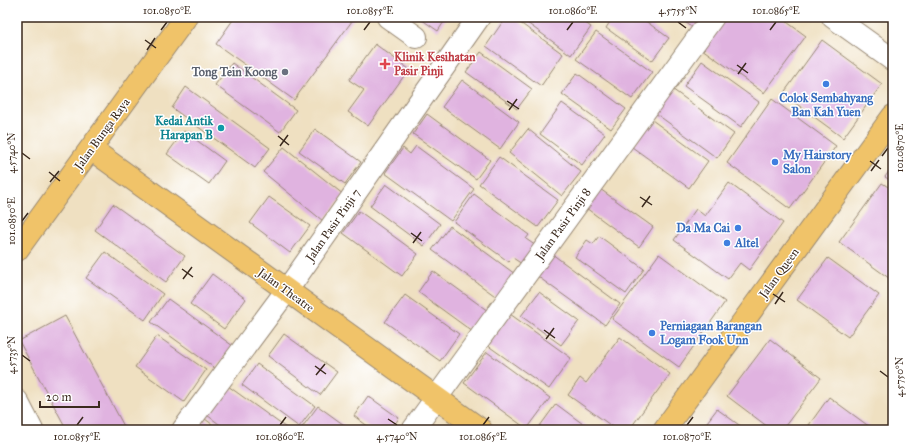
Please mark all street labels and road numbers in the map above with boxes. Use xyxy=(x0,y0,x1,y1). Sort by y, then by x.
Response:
street label: Jalan Bunga Raya xyxy=(70,95,134,175)
street label: Jalan Pasir Pinji 8 xyxy=(531,185,595,265)
street label: Jalan Pasir Pinji 7 xyxy=(302,186,364,266)
street label: Jalan Queen xyxy=(755,245,803,303)
street label: Jalan Theatre xyxy=(253,264,317,316)

